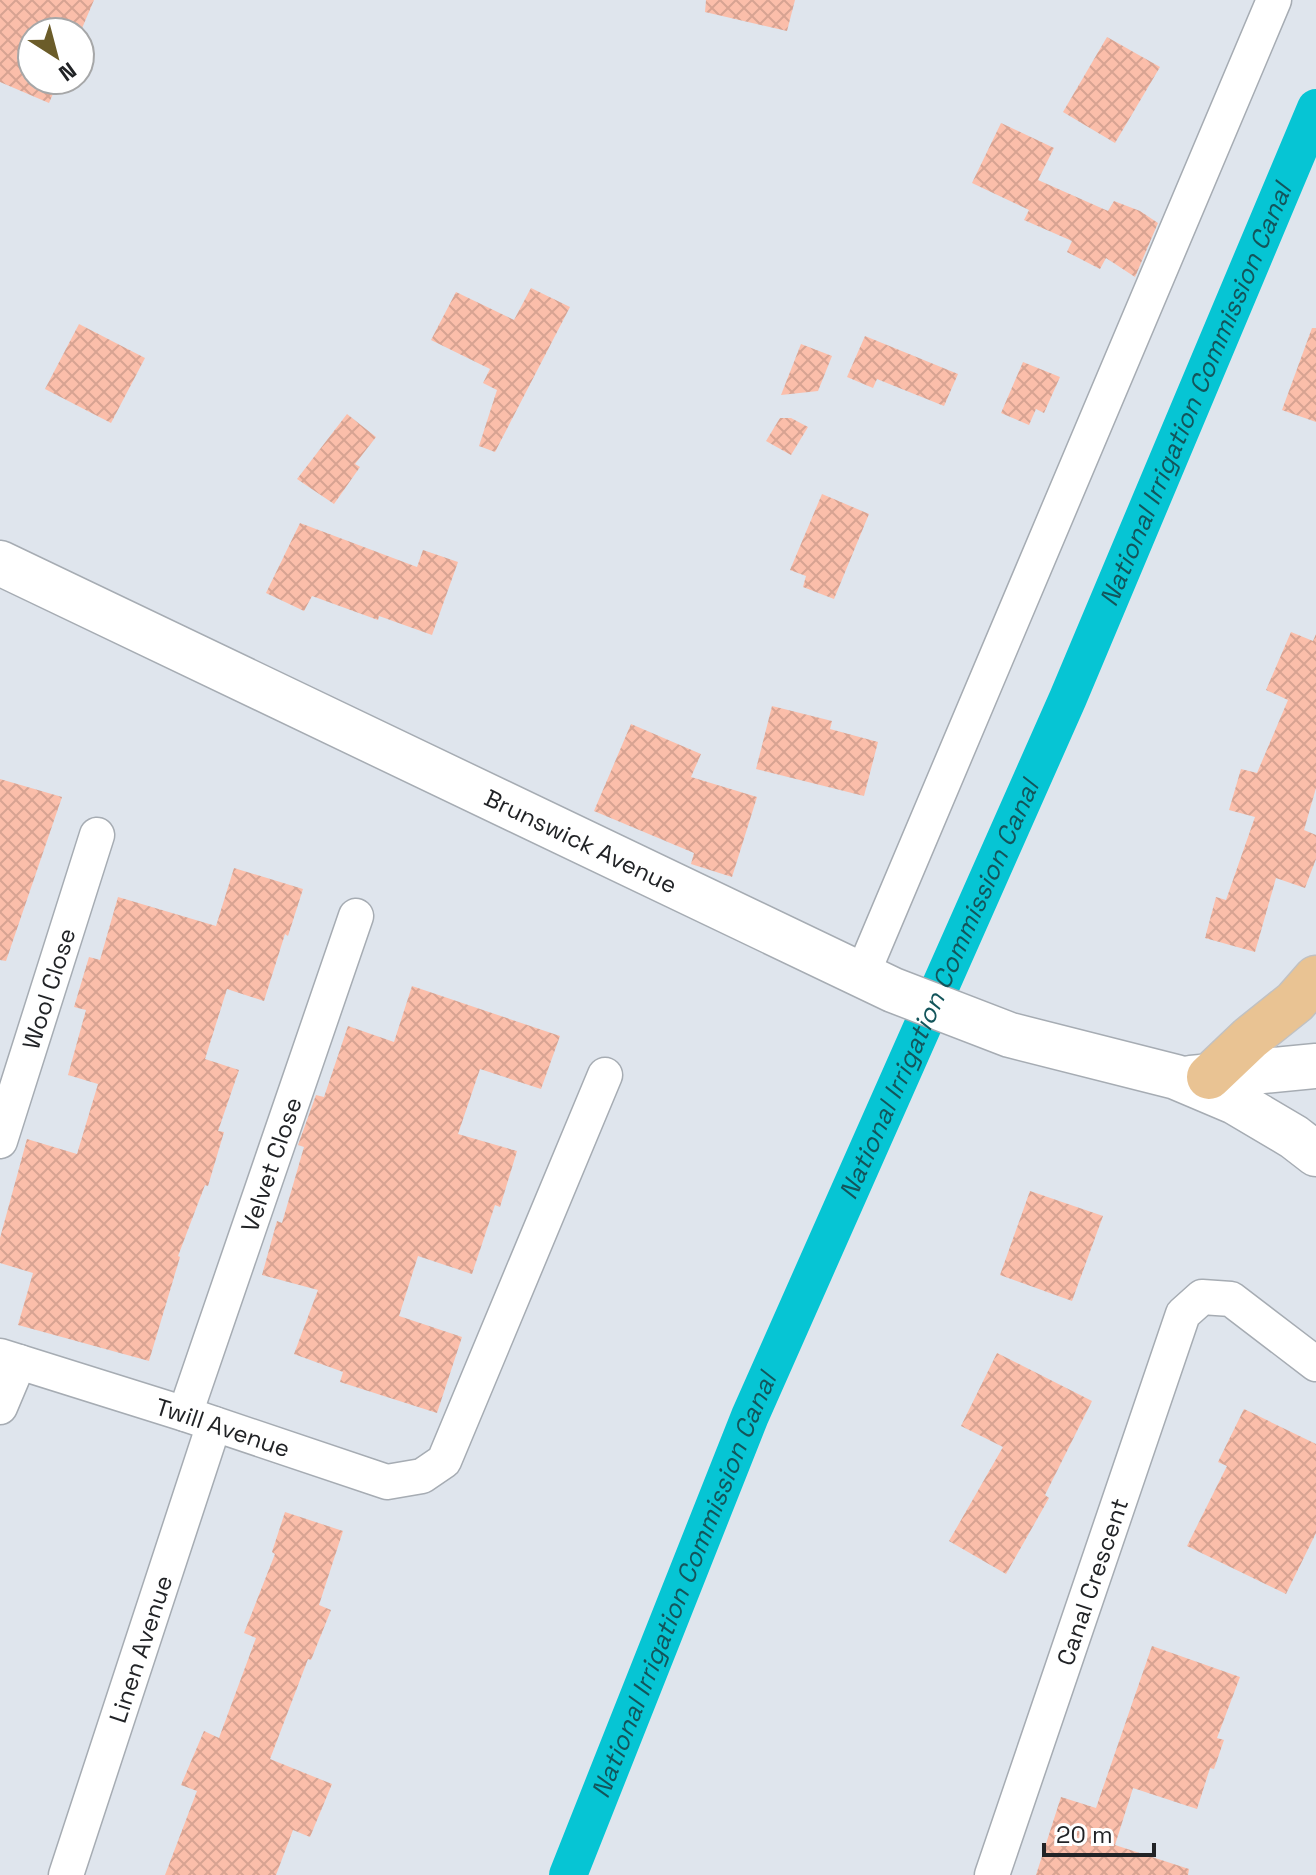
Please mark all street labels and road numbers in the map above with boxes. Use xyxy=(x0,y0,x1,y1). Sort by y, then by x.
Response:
street label: Brunswick Avenue xyxy=(480,782,682,900)
street label: Wool Close xyxy=(15,924,82,1053)
street label: Velvet Close xyxy=(233,1093,308,1236)
street label: Twill Avenue xyxy=(152,1390,294,1464)
street label: Canal Crescent xyxy=(1049,1494,1135,1669)
street label: Linen Avenue xyxy=(102,1571,179,1727)

